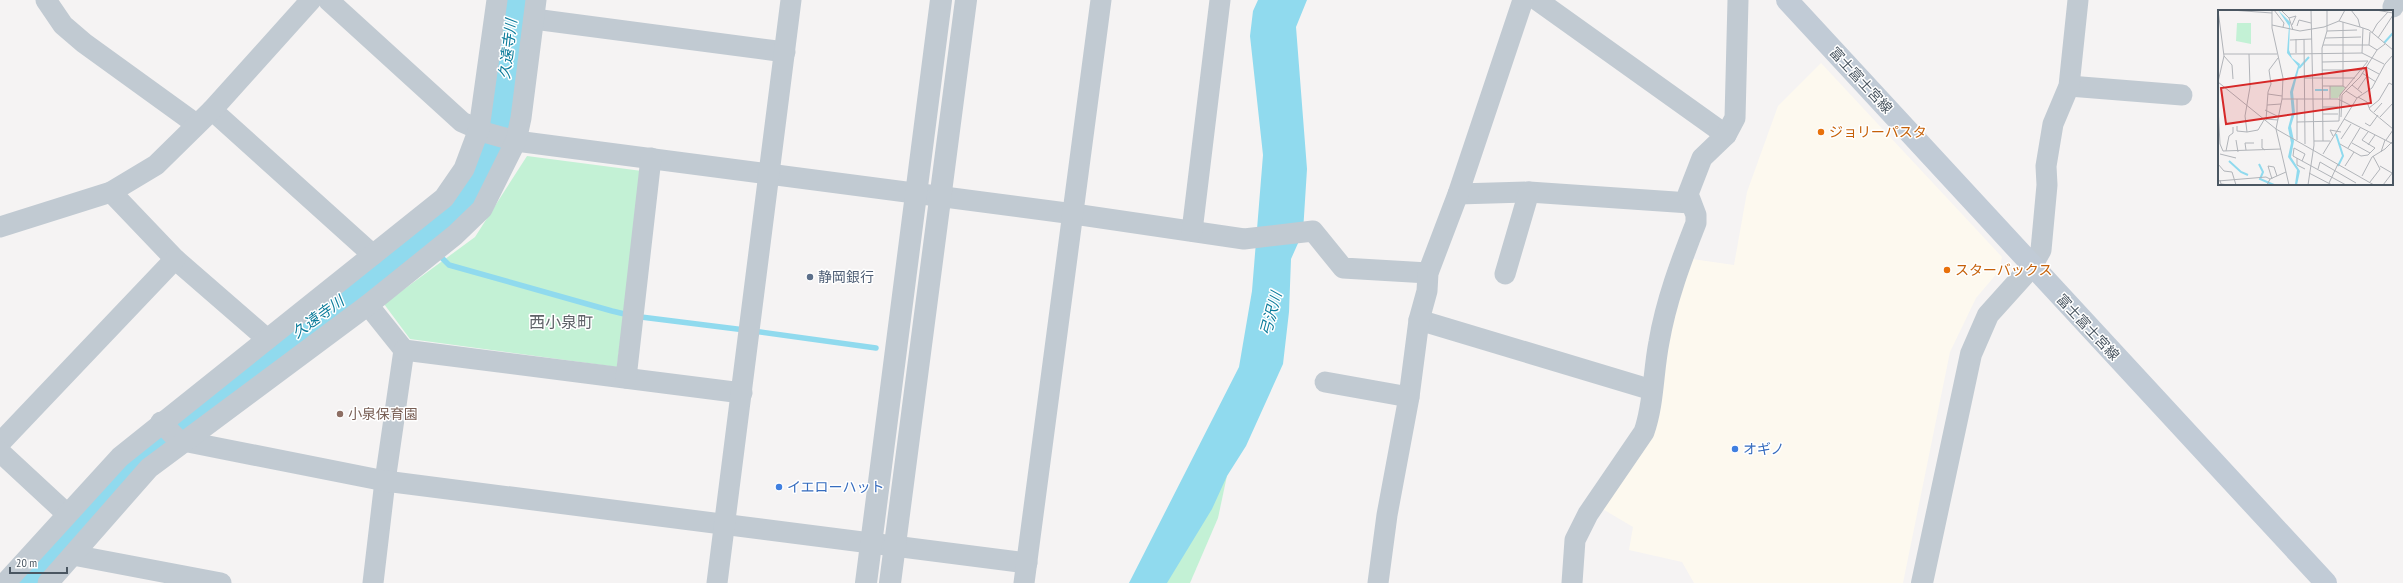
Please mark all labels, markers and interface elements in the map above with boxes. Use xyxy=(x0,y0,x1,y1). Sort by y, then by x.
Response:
inset map xyxy=(2218,10,2393,185)
water label: 久遠寺川 xyxy=(494,16,521,80)
street label: 富士富士宮線 xyxy=(1826,43,1896,117)
place label: ジョリーパスタ xyxy=(1829,123,1927,141)
marker: ジョリーパスタ xyxy=(1816,127,1826,137)
place label: スターバックス xyxy=(1955,261,2052,279)
marker: スターバックス xyxy=(1942,265,1952,275)
place label: 静岡銀行 xyxy=(818,268,874,286)
marker: 静岡銀行 xyxy=(805,272,815,282)
water label: 弓沢川 xyxy=(1256,288,1286,338)
water label: 久遠寺川 xyxy=(288,290,349,342)
street label: 富士富士宮線 xyxy=(2053,290,2123,364)
district label: 西小泉町 xyxy=(529,312,593,332)
place label: 小泉保育園 xyxy=(348,405,418,423)
marker: 小泉保育園 xyxy=(335,409,345,419)
place label: オギノ xyxy=(1743,440,1784,458)
marker: オギノ xyxy=(1730,444,1740,454)
place label: イエローハット xyxy=(787,478,885,496)
marker: イエローハット xyxy=(774,482,784,492)
scale bar xyxy=(10,549,67,575)
text: 20 m xyxy=(16,555,37,570)

